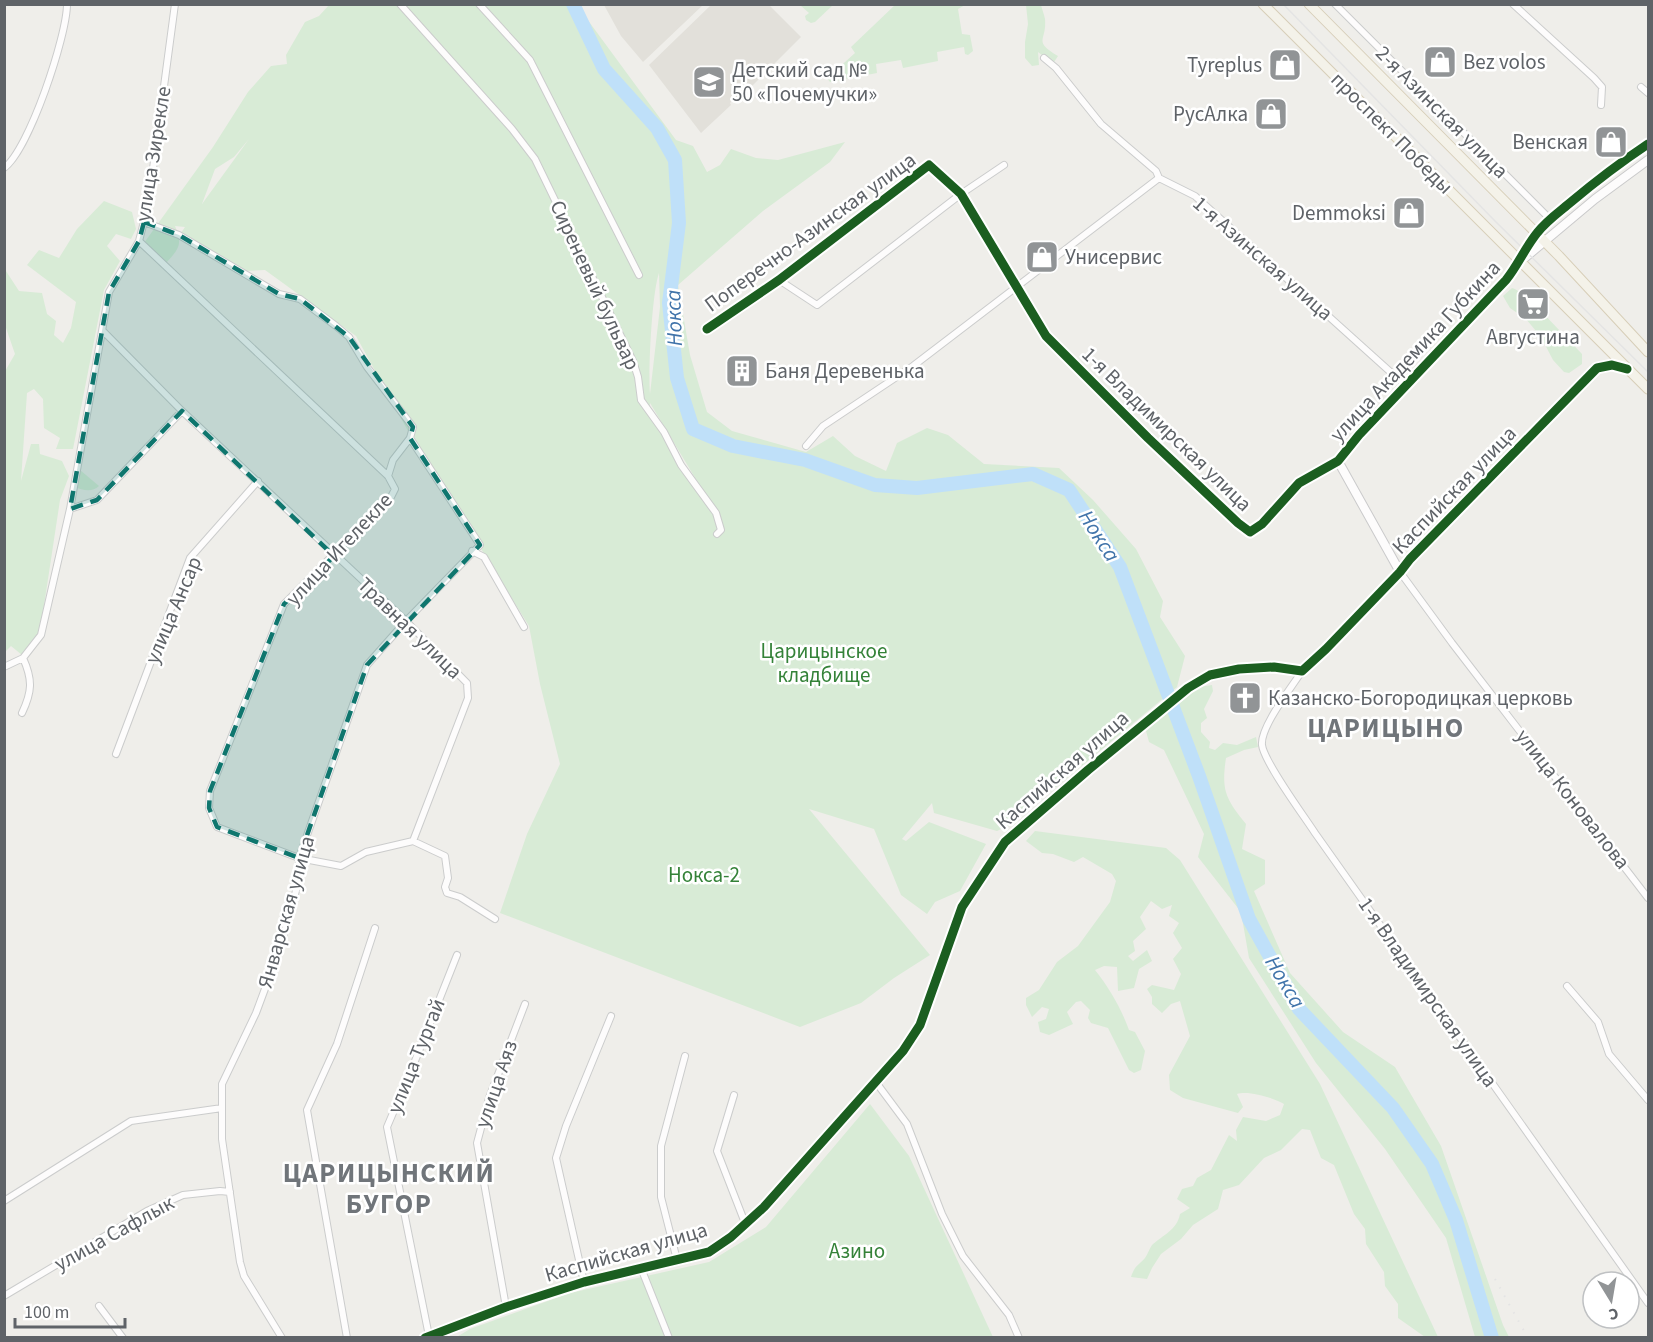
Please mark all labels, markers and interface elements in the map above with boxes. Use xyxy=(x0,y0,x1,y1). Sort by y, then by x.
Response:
street label: 2-я Азинская улица xyxy=(1369,39,1515,185)
shop icon: Bez volos xyxy=(1422,44,1458,80)
shop icon: Tyreplus xyxy=(1267,47,1303,83)
place label: Bez volos xyxy=(1463,47,1546,77)
place label: Tyreplus xyxy=(1187,50,1262,80)
place label: Детский сад № 50 «Почемучки» xyxy=(732,55,877,109)
school or university icon: Детский сад № 50 «Почемучки» xyxy=(691,64,727,100)
street label: проспект Победы xyxy=(1324,65,1460,201)
street label: улица Зирекле xyxy=(127,84,179,224)
shop icon: РусАлка xyxy=(1253,96,1289,132)
place label: РусАлка xyxy=(1173,99,1248,129)
shop icon: Венская xyxy=(1593,124,1629,160)
place label: Венская xyxy=(1512,127,1588,157)
street label: Поперечно-Азинская улица xyxy=(698,145,922,319)
street label: 1-я Азинская улица xyxy=(1186,189,1340,327)
street label: Сиреневый бульвар xyxy=(542,195,648,375)
shop icon: Demmoksi xyxy=(1391,195,1427,231)
place label: Demmoksi xyxy=(1292,198,1386,228)
shop icon: Унисервис xyxy=(1024,239,1060,275)
place label: Унисервис xyxy=(1065,242,1163,272)
street label: улица Академика Губкина xyxy=(1323,254,1507,448)
supermarket icon: Августина xyxy=(1515,286,1551,322)
water label: Нокса xyxy=(657,289,691,347)
place label: Августина xyxy=(1486,322,1580,352)
street label: 1-я Владимирская улица xyxy=(1075,340,1259,518)
building icon: Баня Деревенька xyxy=(724,353,760,389)
place label: Баня Деревенька xyxy=(765,356,925,386)
street label: Каспийская улица xyxy=(1385,419,1523,561)
street label: улица Игелекле xyxy=(279,486,399,612)
water label: Нокса xyxy=(1070,504,1128,569)
street label: улица Ансар xyxy=(137,552,209,668)
street label: Травная улица xyxy=(351,570,469,686)
park label: Царицынское кладбище xyxy=(761,636,887,690)
church icon: Казанско-Богородицкая церковь xyxy=(1227,680,1263,716)
place label: Казанско-Богородицкая церковь xyxy=(1268,683,1573,713)
street label: Каспийская улица xyxy=(989,704,1135,836)
district label: ЦАРИЦЫНО xyxy=(1307,709,1465,748)
street label: улица Коновалова xyxy=(1509,722,1637,876)
street label: Январская улица xyxy=(250,832,322,992)
park label: Нокса-2 xyxy=(668,860,740,890)
street label: 1-я Владимирская улица xyxy=(1351,891,1505,1093)
water label: Нокса xyxy=(1257,950,1313,1015)
street label: улица Тургай xyxy=(379,994,453,1118)
street label: улица Аяз xyxy=(467,1036,525,1132)
district label: ЦАРИЦЫНСКИЙ БУГОР xyxy=(283,1154,495,1224)
street label: улица Сафлык xyxy=(49,1187,180,1278)
street label: Каспийская улица xyxy=(541,1214,711,1290)
park label: Азино xyxy=(829,1236,885,1266)
north arrow xyxy=(1581,1270,1641,1330)
scale bar xyxy=(15,1291,124,1329)
text: 100 m xyxy=(24,1300,69,1325)
text: С xyxy=(1607,1302,1620,1325)

